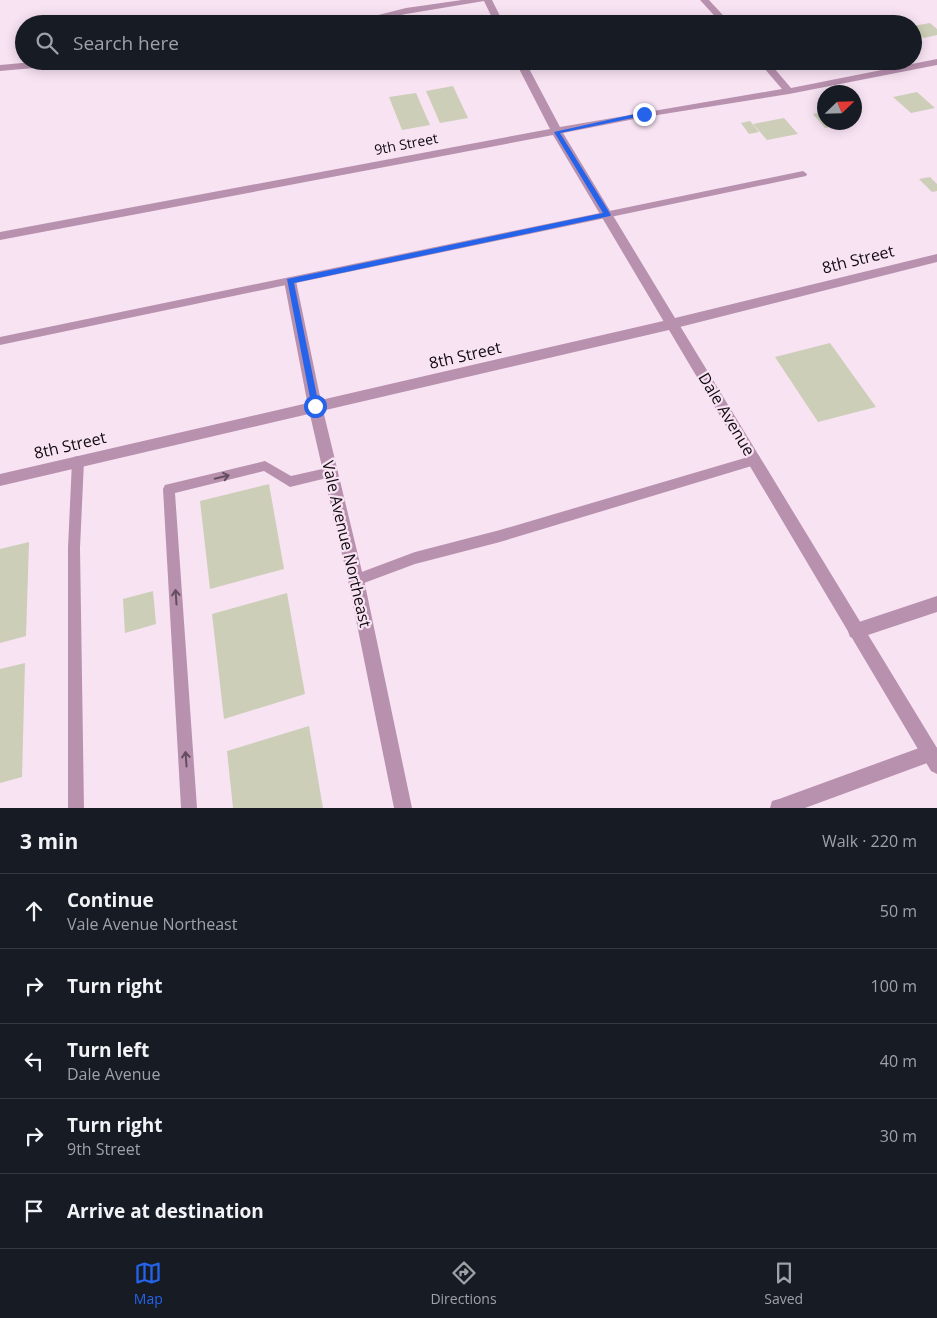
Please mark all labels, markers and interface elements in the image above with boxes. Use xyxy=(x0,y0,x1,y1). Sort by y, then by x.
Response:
search box xyxy=(15,15,922,70)
icon: search xyxy=(33,29,61,57)
text: Search here xyxy=(73,30,179,56)
north arrow xyxy=(817,85,862,130)
route end xyxy=(633,103,656,126)
street label: 9th Street xyxy=(373,128,439,159)
street label: 8th Street xyxy=(820,239,897,279)
street label: 8th Street xyxy=(427,336,504,374)
street label: Dale Avenue xyxy=(694,368,760,460)
route start xyxy=(304,395,327,418)
street label: 8th Street xyxy=(32,426,109,464)
street label: Vale Avenue Northeast xyxy=(317,459,377,630)
one-way arrow xyxy=(213,472,229,481)
one-way arrow xyxy=(171,589,180,605)
one-way arrow xyxy=(181,752,191,768)
text: 3 min xyxy=(20,827,78,855)
text: Walk · 220 m xyxy=(822,830,917,852)
text: Continue xyxy=(67,887,154,913)
icon: ahead xyxy=(20,897,48,925)
text: 50 m xyxy=(880,900,917,922)
text: Vale Avenue Northeast xyxy=(67,913,237,935)
icon: right xyxy=(20,972,48,1000)
text: Turn right xyxy=(67,973,162,999)
text: 100 m xyxy=(871,975,917,997)
text: Turn left xyxy=(67,1037,149,1063)
icon: left xyxy=(20,1047,48,1075)
text: 40 m xyxy=(880,1050,917,1072)
text: Dale Avenue xyxy=(67,1063,160,1085)
text: Turn right xyxy=(67,1112,162,1138)
icon: right xyxy=(20,1122,48,1150)
text: 30 m xyxy=(880,1125,917,1147)
text: 9th Street xyxy=(67,1138,141,1160)
icon: arrive xyxy=(20,1197,48,1225)
text: Arrive at destination xyxy=(67,1198,264,1224)
tab: Map xyxy=(134,1259,163,1308)
tab: Directions xyxy=(430,1259,497,1308)
tab: Saved xyxy=(764,1259,803,1308)

